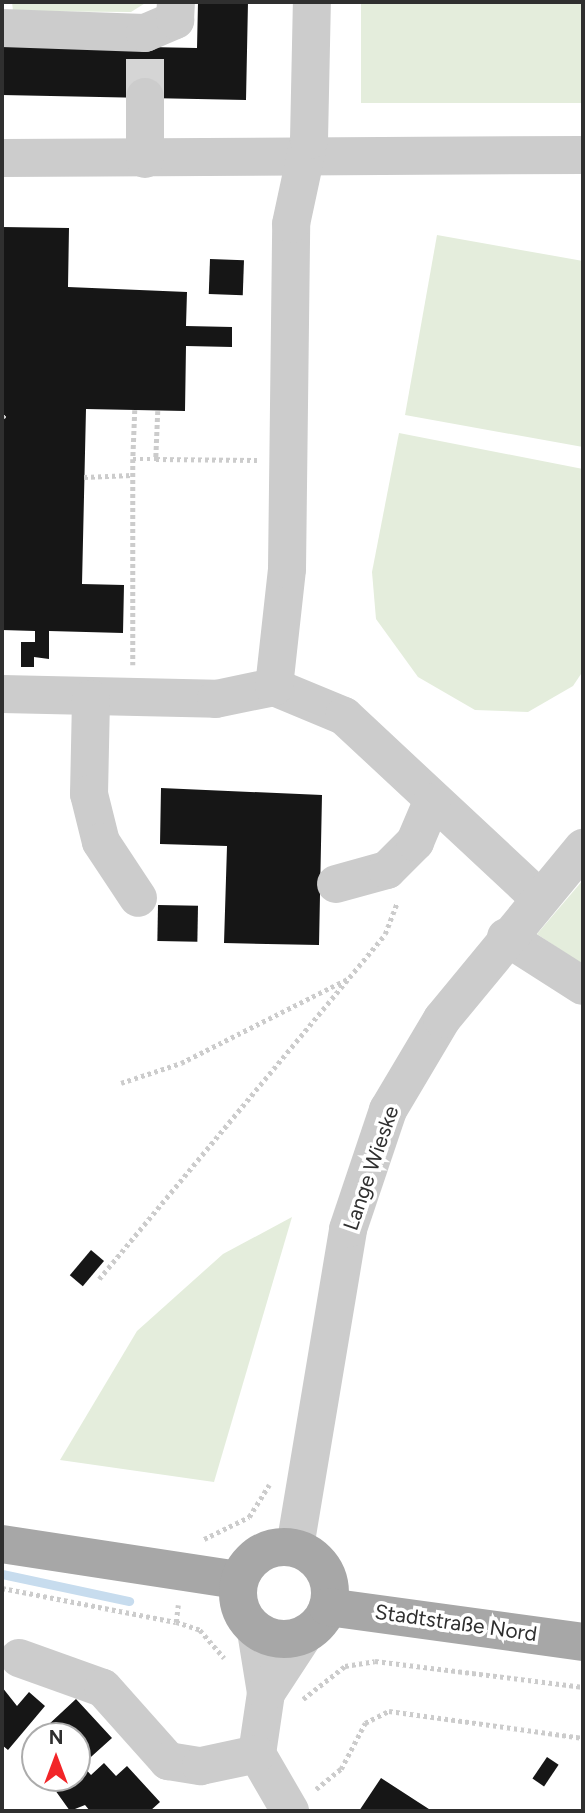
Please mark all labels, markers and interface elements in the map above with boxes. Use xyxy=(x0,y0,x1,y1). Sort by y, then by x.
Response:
street label: Lange Wieske xyxy=(338,1102,404,1234)
street label: Stadtstraße Nord xyxy=(373,1599,539,1647)
north arrow xyxy=(21,1722,91,1792)
text: N xyxy=(49,1726,63,1749)

